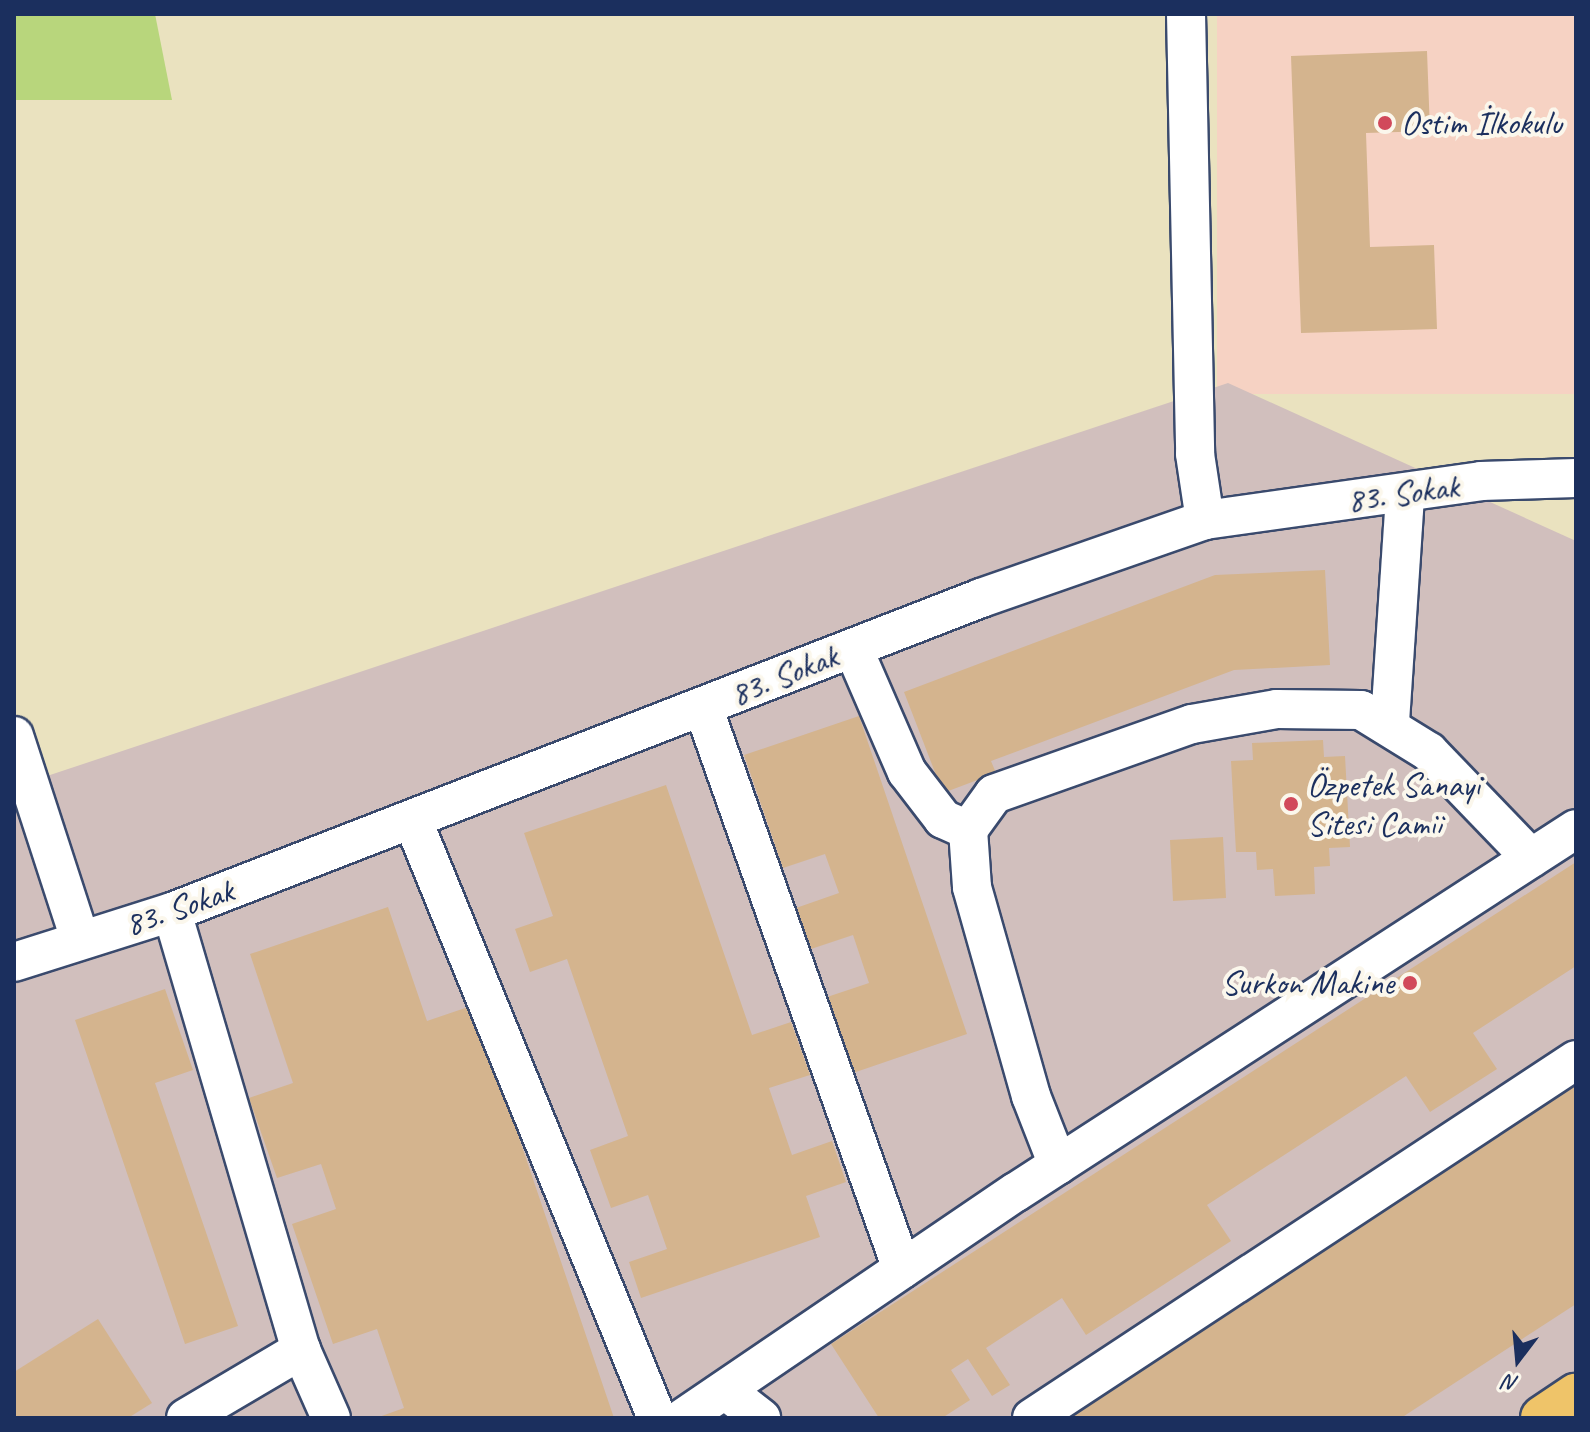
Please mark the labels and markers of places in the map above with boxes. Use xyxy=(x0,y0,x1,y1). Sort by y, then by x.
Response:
place label: Ostim İlkokulu xyxy=(1401,103,1562,143)
marker: Ostim İlkokulu xyxy=(1376,114,1394,132)
place label: Özpetek Sanayi Sitesi Camii xyxy=(1307,764,1479,844)
marker: Özpetek Sanayi Sitesi Camii xyxy=(1282,795,1300,813)
place label: Surkon Makine xyxy=(1221,963,1394,1003)
marker: Surkon Makine xyxy=(1401,974,1419,992)

